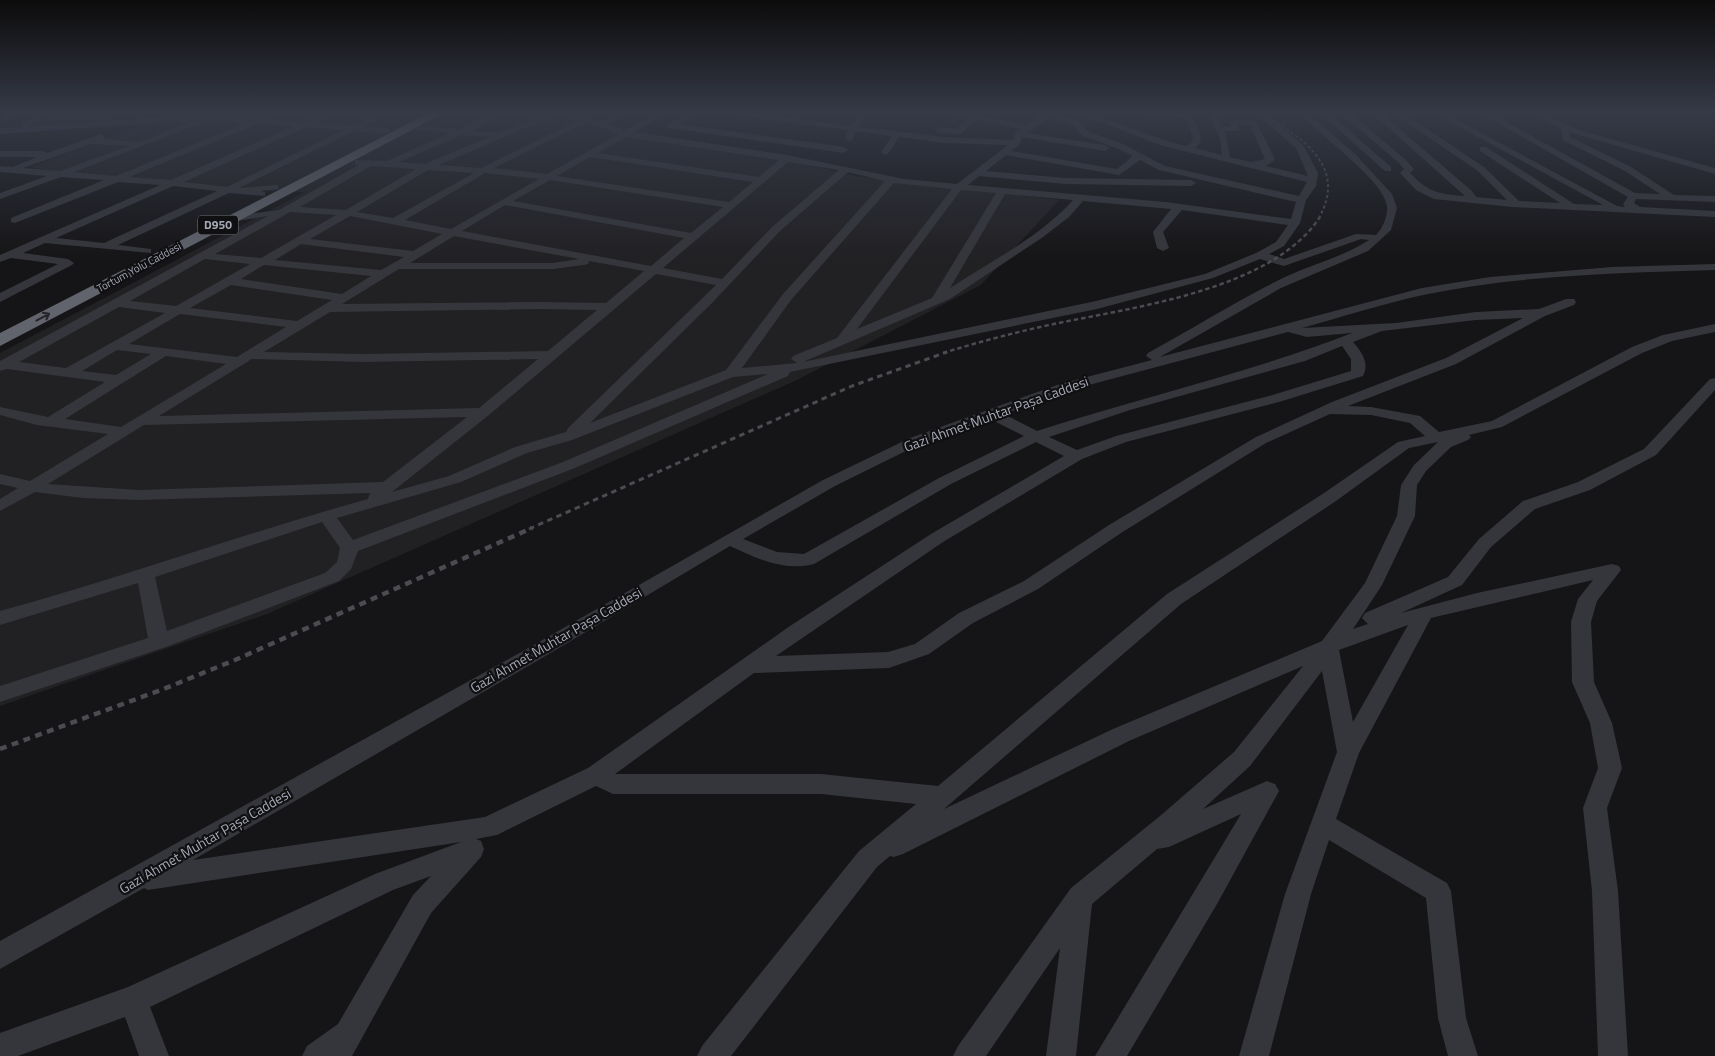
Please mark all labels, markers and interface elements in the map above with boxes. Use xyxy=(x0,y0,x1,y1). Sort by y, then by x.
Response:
road number: D950 xyxy=(198,216,238,234)
street label: Tortum Yolu Caddesi xyxy=(94,238,184,296)
one-way arrow xyxy=(35,312,50,321)
street label: Gazi Ahmet Muhtar Paşa Caddesi xyxy=(901,370,1091,457)
street label: Gazi Ahmet Muhtar Paşa Caddesi xyxy=(466,582,646,697)
street label: Gazi Ahmet Muhtar Paşa Caddesi xyxy=(115,783,295,898)

